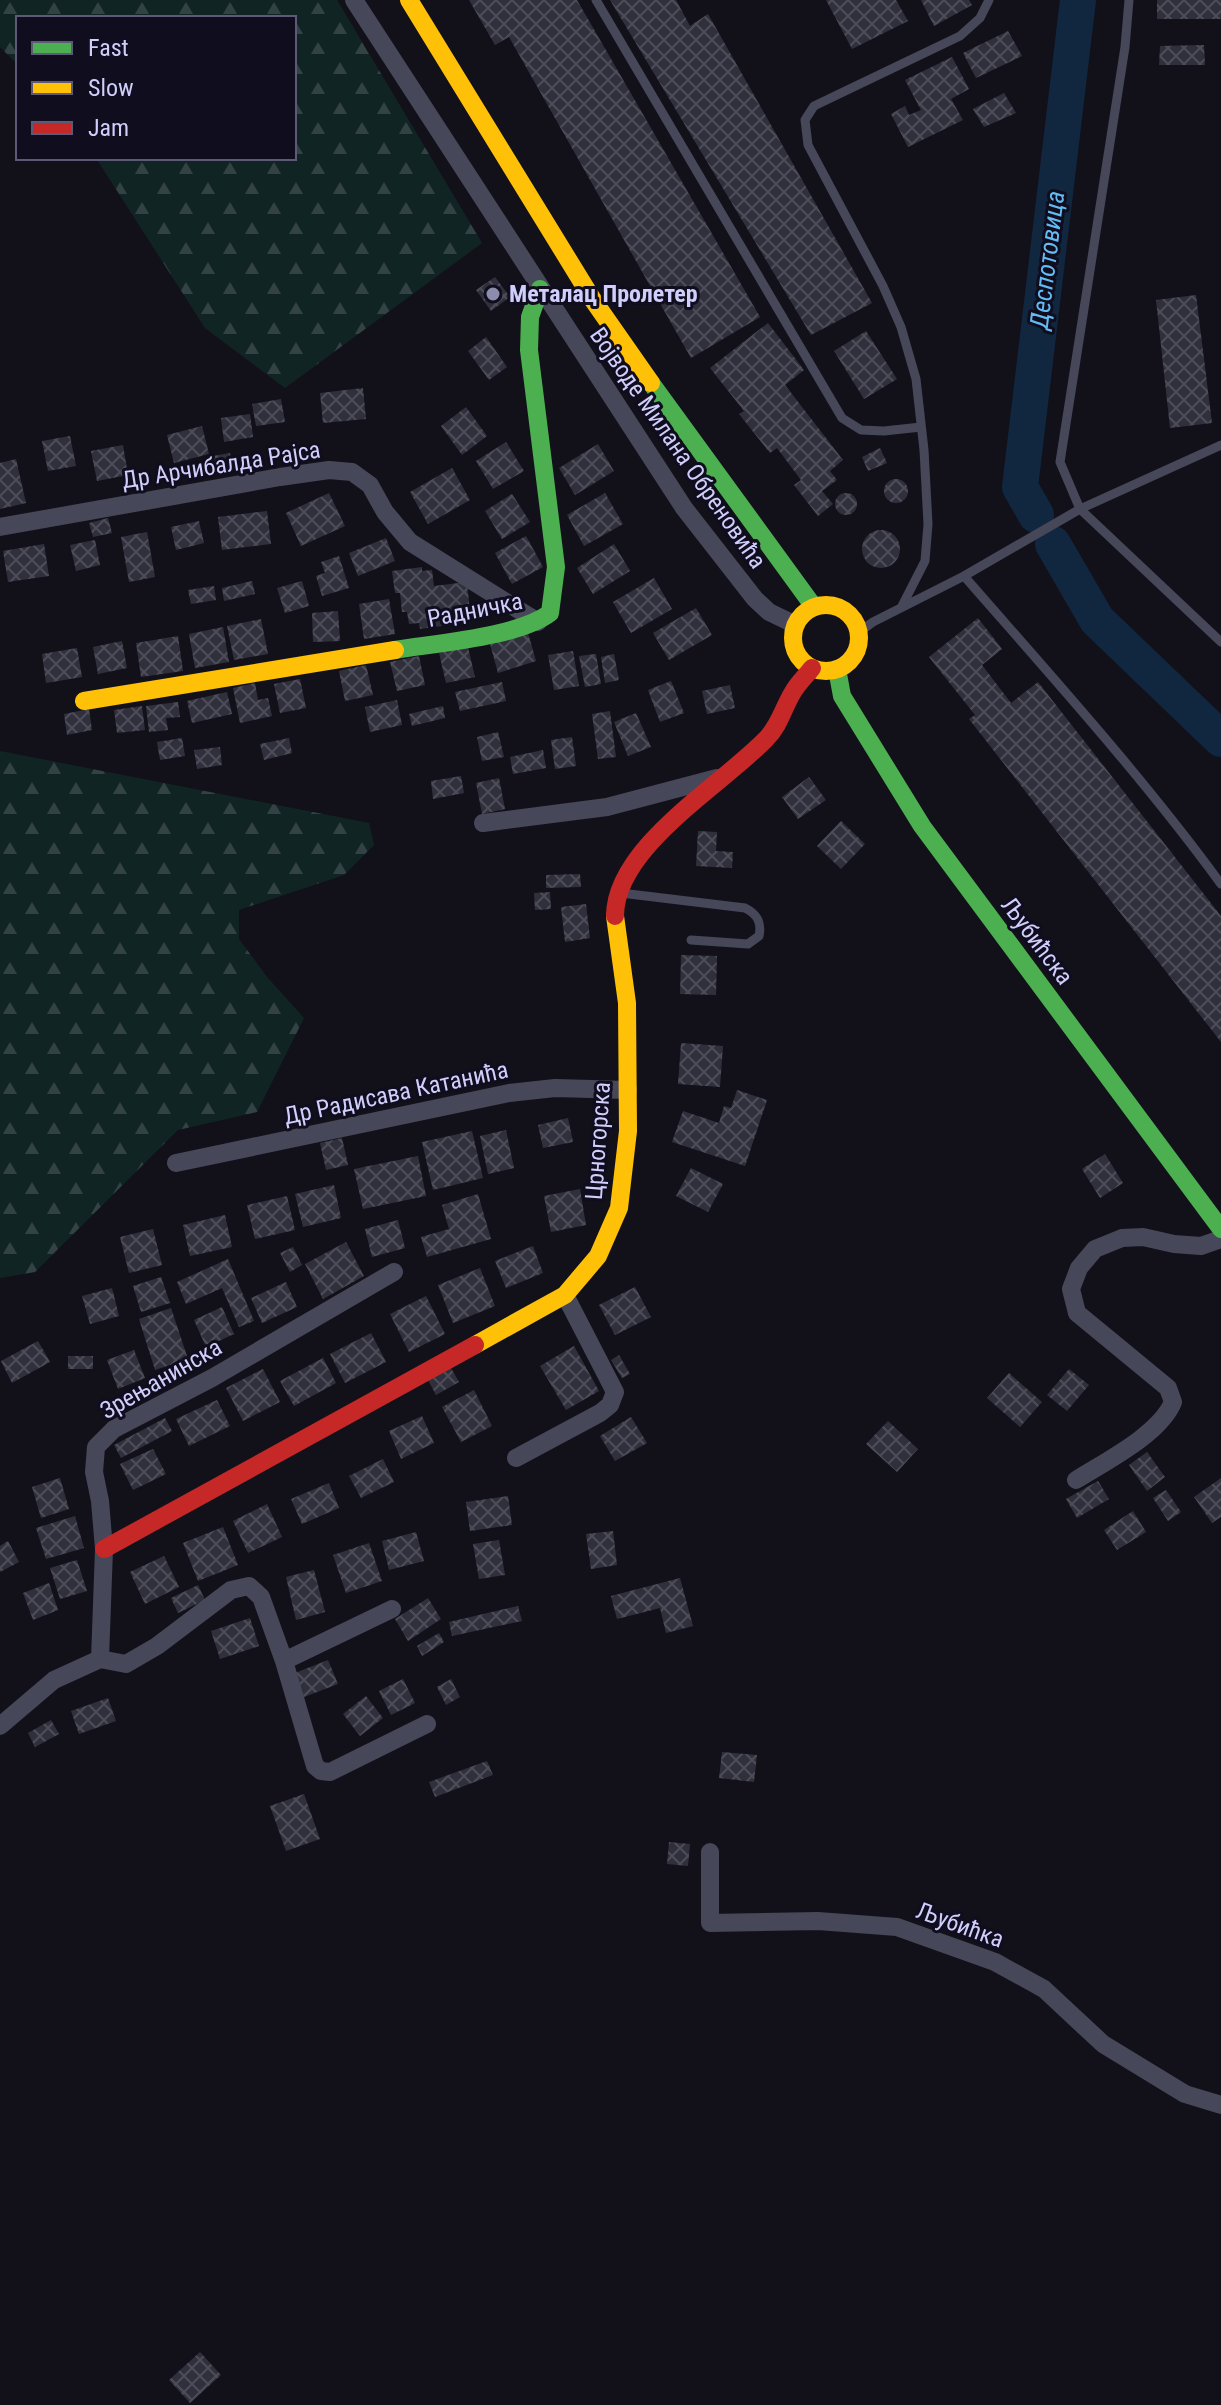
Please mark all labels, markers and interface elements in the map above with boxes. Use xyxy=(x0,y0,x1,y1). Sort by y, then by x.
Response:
legend xyxy=(16,16,296,160)
text: Fast xyxy=(88,34,129,62)
text: Slow xyxy=(88,74,134,102)
text: Jam xyxy=(88,114,129,142)
water label: Деспотовица xyxy=(1023,189,1070,333)
place label: Металац Пролетер xyxy=(509,280,698,308)
marker: Металац Пролетер xyxy=(484,285,502,303)
street label: Војводе Милана Обреновића xyxy=(584,322,772,574)
street label: Др Арчибалда Рајса xyxy=(120,435,322,495)
street label: Радничка xyxy=(425,587,525,633)
street label: Љубићска xyxy=(995,892,1079,990)
street label: Др Радисава Катанића xyxy=(281,1056,511,1130)
street label: Црногорска xyxy=(580,1081,616,1201)
street label: Зрењанинска xyxy=(95,1333,227,1425)
street label: Љубићка xyxy=(913,1896,1007,1954)

